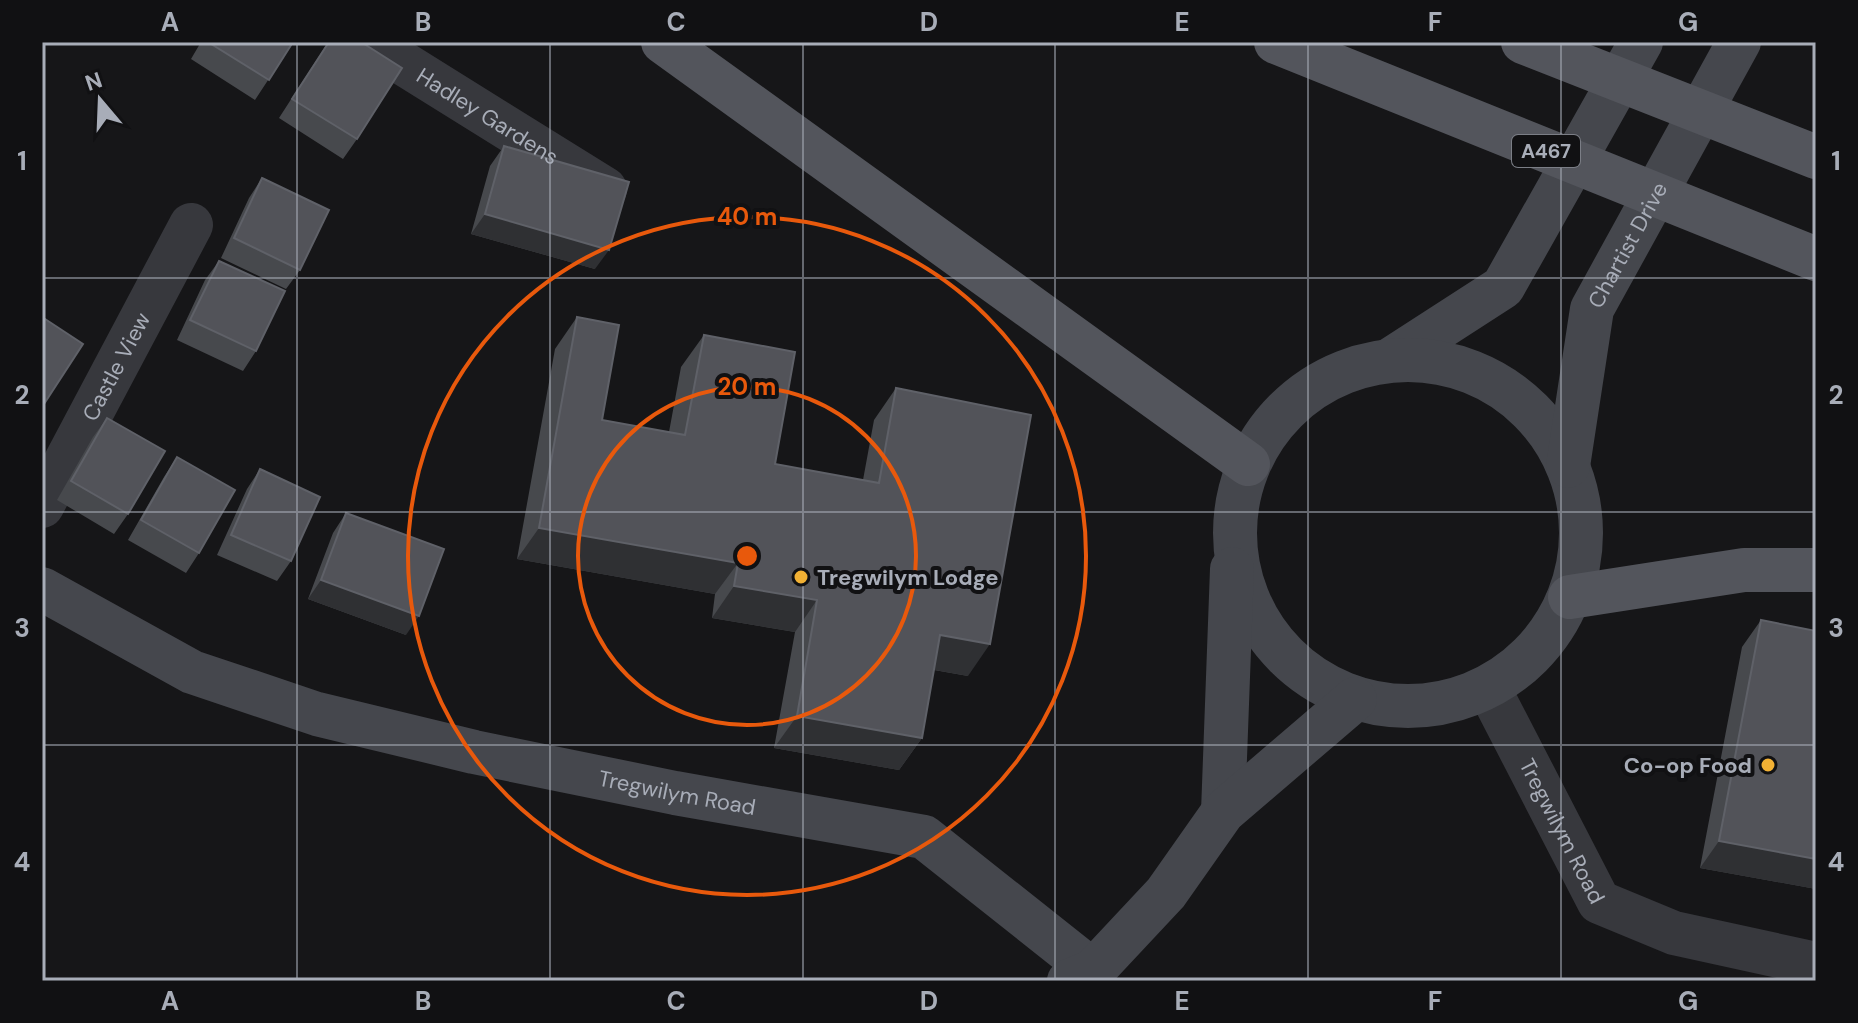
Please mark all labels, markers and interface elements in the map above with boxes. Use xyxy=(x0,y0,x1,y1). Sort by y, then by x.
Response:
text: A xyxy=(161,5,179,39)
text: B xyxy=(415,5,431,39)
text: C xyxy=(666,5,686,39)
text: D xyxy=(920,5,938,39)
text: E xyxy=(1174,5,1190,39)
text: F xyxy=(1428,5,1442,39)
text: G xyxy=(1678,5,1698,39)
north arrow xyxy=(60,60,140,140)
street label: Hadley Gardens xyxy=(411,61,564,172)
text: N xyxy=(81,65,106,98)
road number: A467 xyxy=(1512,135,1580,167)
text: 1 xyxy=(17,144,27,178)
text: 1 xyxy=(1831,144,1841,178)
street label: Chartist Drive xyxy=(1581,177,1674,313)
text: 40 m xyxy=(717,201,777,232)
street label: Castle View xyxy=(76,307,157,426)
text: 20 m xyxy=(718,371,776,402)
text: 2 xyxy=(14,378,30,412)
text: 2 xyxy=(1828,378,1844,412)
centre of rings xyxy=(733,542,761,570)
place label: Tregwilym Lodge xyxy=(817,563,999,592)
marker: Tregwilym Lodge xyxy=(792,568,810,586)
text: 3 xyxy=(14,611,30,645)
text: 3 xyxy=(1828,611,1844,645)
place label: Co-op Food xyxy=(1624,751,1752,780)
street label: Tregwilym Road xyxy=(1512,754,1611,909)
marker: Co-op Food xyxy=(1759,756,1777,774)
street label: Tregwilym Road xyxy=(596,764,758,822)
text: 4 xyxy=(14,845,30,879)
text: 4 xyxy=(1828,845,1844,879)
text: A xyxy=(161,984,179,1018)
text: B xyxy=(415,984,431,1018)
text: C xyxy=(666,984,686,1018)
text: D xyxy=(920,984,938,1018)
text: E xyxy=(1174,984,1190,1018)
text: F xyxy=(1428,984,1442,1018)
text: G xyxy=(1678,984,1698,1018)

